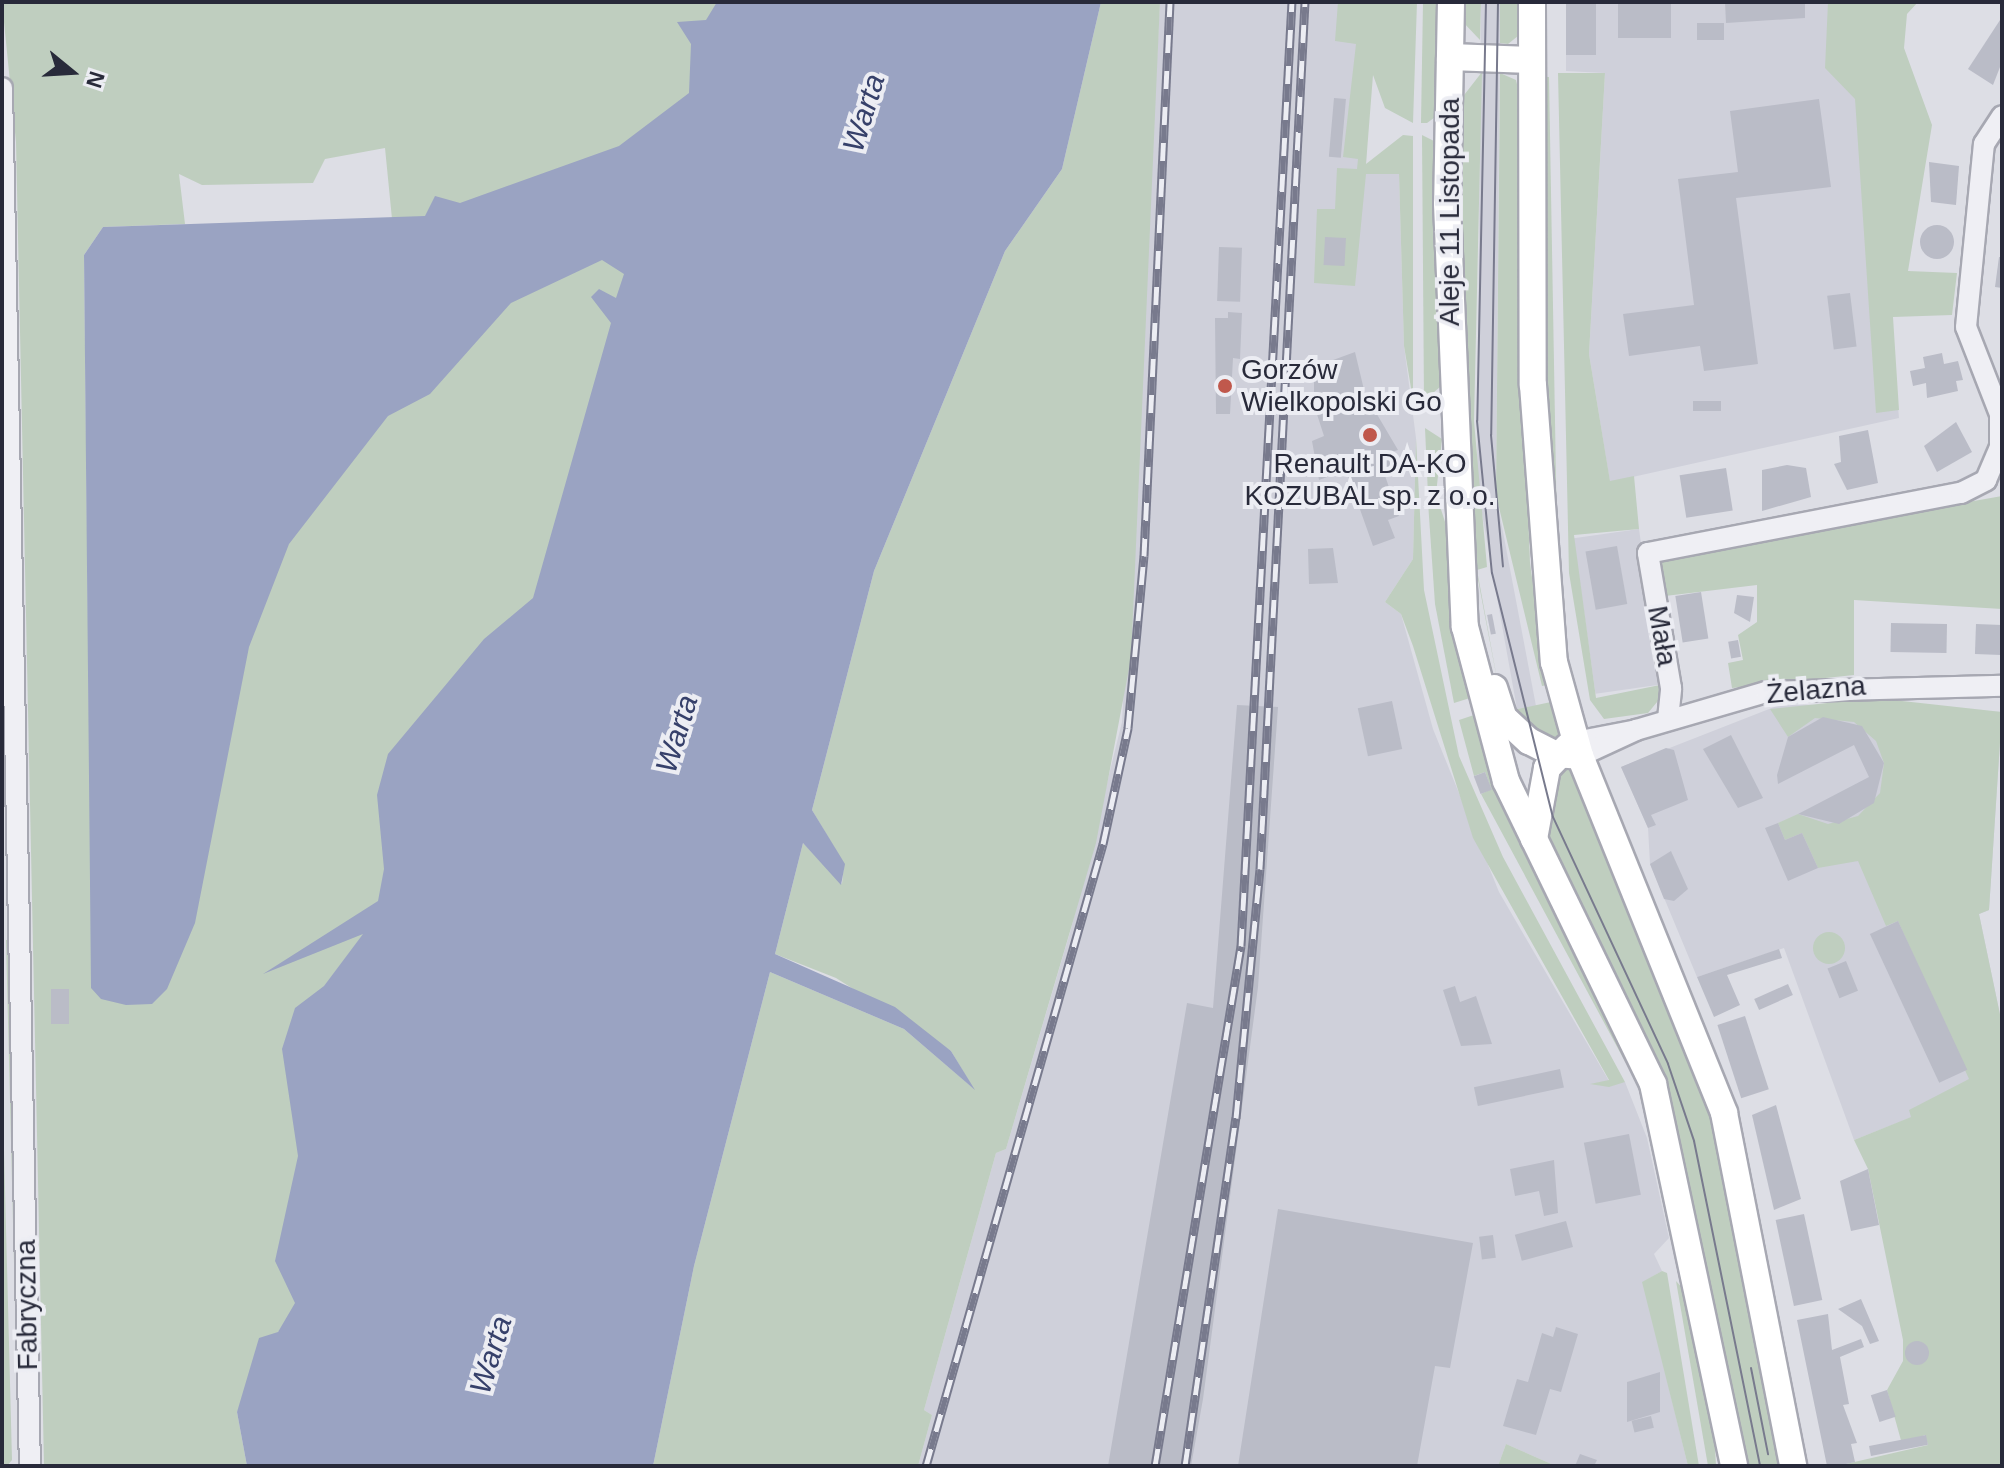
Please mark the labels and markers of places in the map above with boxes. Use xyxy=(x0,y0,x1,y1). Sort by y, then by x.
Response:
place label: Gorzów Wielkopolski Go xyxy=(1241,353,1442,419)
marker: Gorzów Wielkopolski Go xyxy=(1216,377,1234,395)
marker: Renault DA-KO KOZUBAL sp. z o.o. xyxy=(1361,426,1379,444)
place label: Renault DA-KO KOZUBAL sp. z o.o. xyxy=(1244,447,1496,513)

